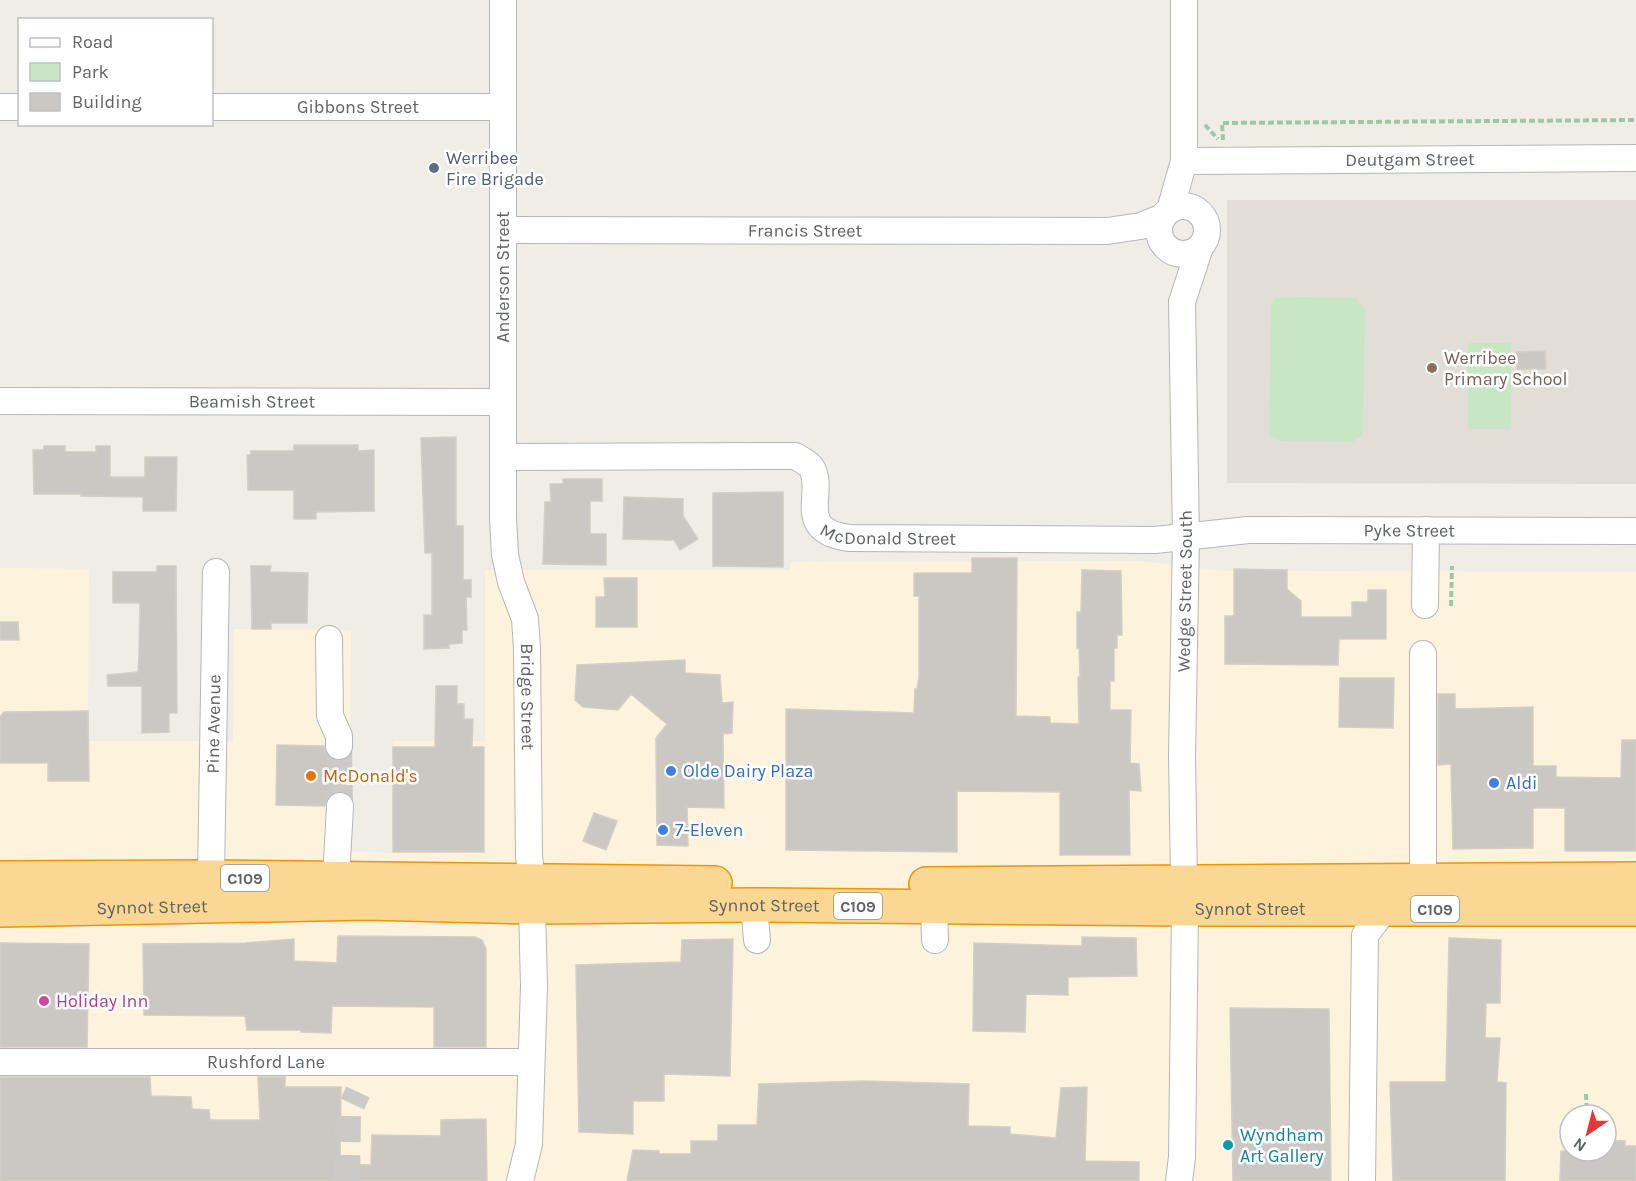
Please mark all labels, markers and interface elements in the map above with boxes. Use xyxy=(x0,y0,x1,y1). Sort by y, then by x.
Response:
legend xyxy=(18,18,213,126)
text: Road xyxy=(72,31,113,53)
text: Park xyxy=(72,61,109,83)
text: Building xyxy=(72,91,142,113)
street label: Gibbons Street xyxy=(297,96,419,118)
place label: Werribee Fire Brigade xyxy=(446,147,544,190)
street label: Deutgam Street xyxy=(1345,148,1475,171)
marker: Werribee Fire Brigade xyxy=(427,161,441,175)
street label: Anderson Street xyxy=(492,211,514,343)
street label: Francis Street xyxy=(748,219,863,242)
place label: Werribee Primary School xyxy=(1444,347,1568,390)
marker: Werribee Primary School xyxy=(1425,361,1439,375)
street label: Beamish Street xyxy=(189,390,316,413)
street label: Wedge Street South xyxy=(1173,510,1197,672)
street label: McDonald Street xyxy=(816,519,956,550)
street label: Pyke Street xyxy=(1363,519,1455,542)
street label: Bridge Street xyxy=(516,643,539,750)
street label: Pine Avenue xyxy=(202,674,225,774)
place label: Olde Dairy Plaza xyxy=(683,760,814,782)
marker: Olde Dairy Plaza xyxy=(664,764,678,778)
place label: McDonald's xyxy=(323,765,418,787)
marker: McDonald's xyxy=(304,769,318,783)
place label: Aldi xyxy=(1506,772,1537,794)
marker: Aldi xyxy=(1487,776,1501,790)
place label: 7-Eleven xyxy=(675,819,743,841)
marker: 7-Eleven xyxy=(656,823,670,837)
road number: C109 xyxy=(221,865,269,891)
road number: C109 xyxy=(834,893,882,919)
street label: Synnot Street xyxy=(708,894,820,917)
street label: Synnot Street xyxy=(96,895,208,919)
road number: C109 xyxy=(1411,896,1459,922)
street label: Synnot Street xyxy=(1194,898,1306,920)
place label: Holiday Inn xyxy=(56,990,148,1012)
marker: Holiday Inn xyxy=(37,994,51,1008)
street label: Rushford Lane xyxy=(207,1051,325,1073)
north arrow xyxy=(1558,1103,1618,1163)
place label: Wyndham Art Gallery xyxy=(1240,1124,1324,1167)
text: N xyxy=(1570,1134,1590,1156)
marker: Wyndham Art Gallery xyxy=(1221,1138,1235,1152)

